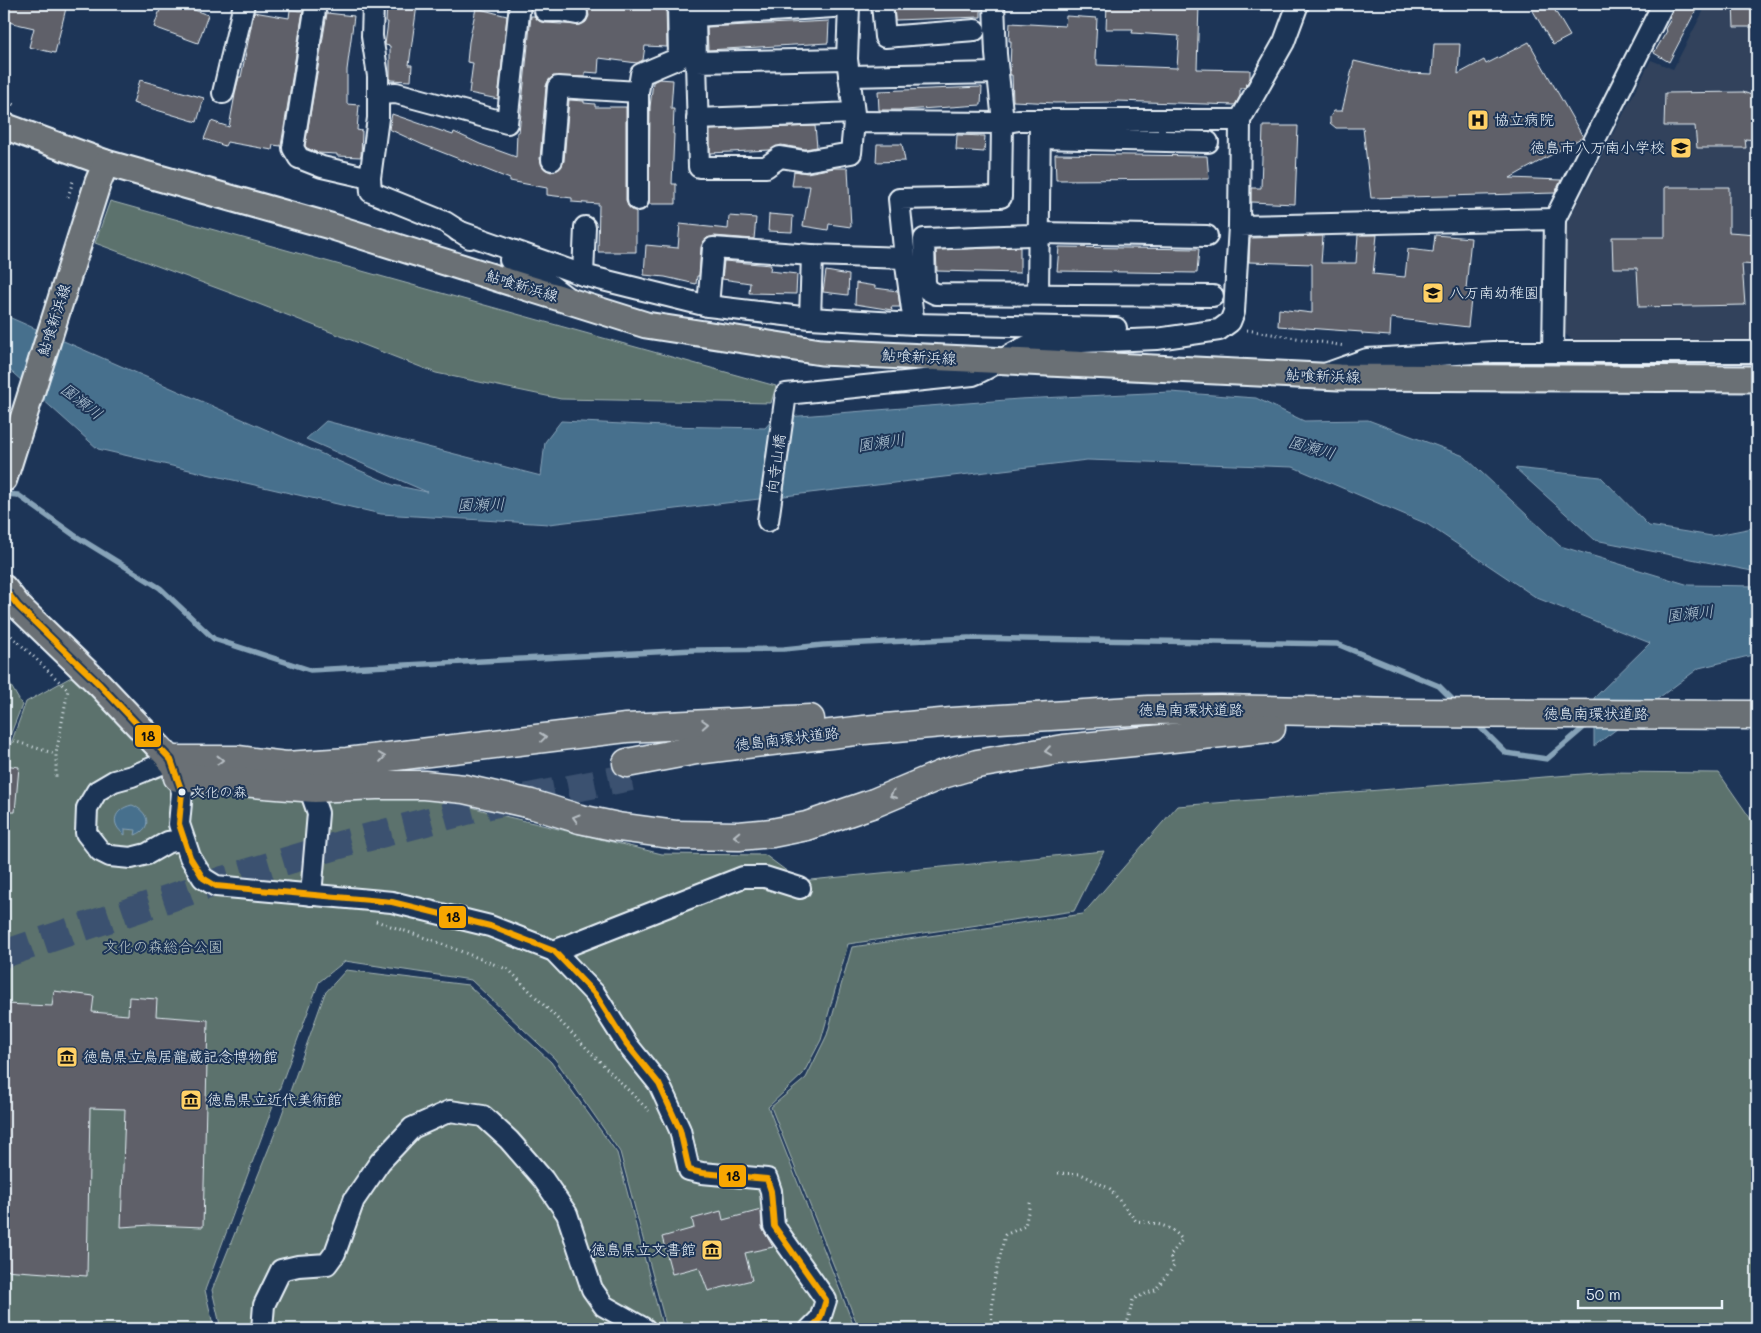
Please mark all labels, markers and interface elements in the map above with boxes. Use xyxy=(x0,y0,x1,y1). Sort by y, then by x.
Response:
hospital icon: 協立病院 xyxy=(1466,108,1490,132)
place label: 協立病院 xyxy=(1494,109,1554,129)
school or university icon: 徳島市八万南小学校 xyxy=(1669,136,1693,160)
place label: 徳島市八万南小学校 xyxy=(1530,137,1665,157)
street label: 鮎喰新浜線 xyxy=(483,265,561,306)
street label: 鮎喰新浜線 xyxy=(32,281,74,358)
school or university icon: 八万南幼稚園 xyxy=(1421,281,1445,305)
place label: 八万南幼稚園 xyxy=(1449,282,1539,302)
street label: 鮎喰新浜線 xyxy=(881,344,957,368)
street label: 鮎喰新浜線 xyxy=(1285,364,1361,386)
water label: 園瀬川 xyxy=(57,378,108,424)
water label: 園瀬川 xyxy=(856,428,906,455)
water label: 園瀬川 xyxy=(1286,430,1338,463)
street label: 向寺山橋 xyxy=(761,433,789,495)
water label: 園瀬川 xyxy=(457,493,505,514)
water label: 園瀬川 xyxy=(1665,600,1715,625)
street label: 徳島南環状道路 xyxy=(1138,699,1244,719)
street label: 徳島南環状道路 xyxy=(1543,703,1649,723)
one-way arrow xyxy=(701,718,709,729)
street label: 徳島南環状道路 xyxy=(734,722,840,754)
line badge: 18 xyxy=(134,724,162,748)
text: 18 xyxy=(141,726,156,745)
one-way arrow xyxy=(539,732,547,743)
one-way arrow xyxy=(1044,745,1052,756)
one-way arrow xyxy=(378,752,386,763)
one-way arrow xyxy=(216,755,224,765)
place label: 文化の森 xyxy=(191,782,247,801)
marker: 文化の森 xyxy=(177,787,187,797)
one-way arrow xyxy=(889,788,898,799)
one-way arrow xyxy=(572,813,580,823)
one-way arrow xyxy=(732,831,740,841)
line badge: 18 xyxy=(438,905,467,929)
text: 18 xyxy=(446,907,461,926)
park label: 文化の森総合公園 xyxy=(103,936,223,956)
museum icon: 徳島県立鳥居龍蔵記念博物館 xyxy=(55,1045,79,1069)
place label: 徳島県立鳥居龍蔵記念博物館 xyxy=(83,1046,278,1066)
museum icon: 徳島県立近代美術館 xyxy=(179,1088,203,1112)
place label: 徳島県立近代美術館 xyxy=(207,1089,342,1109)
line badge: 18 xyxy=(718,1164,747,1188)
text: 18 xyxy=(726,1166,741,1185)
museum icon: 徳島県立文書館 xyxy=(700,1238,724,1262)
place label: 徳島県立文書館 xyxy=(591,1239,696,1259)
scale bar xyxy=(1578,1278,1722,1310)
text: 50 m xyxy=(1586,1284,1621,1304)

